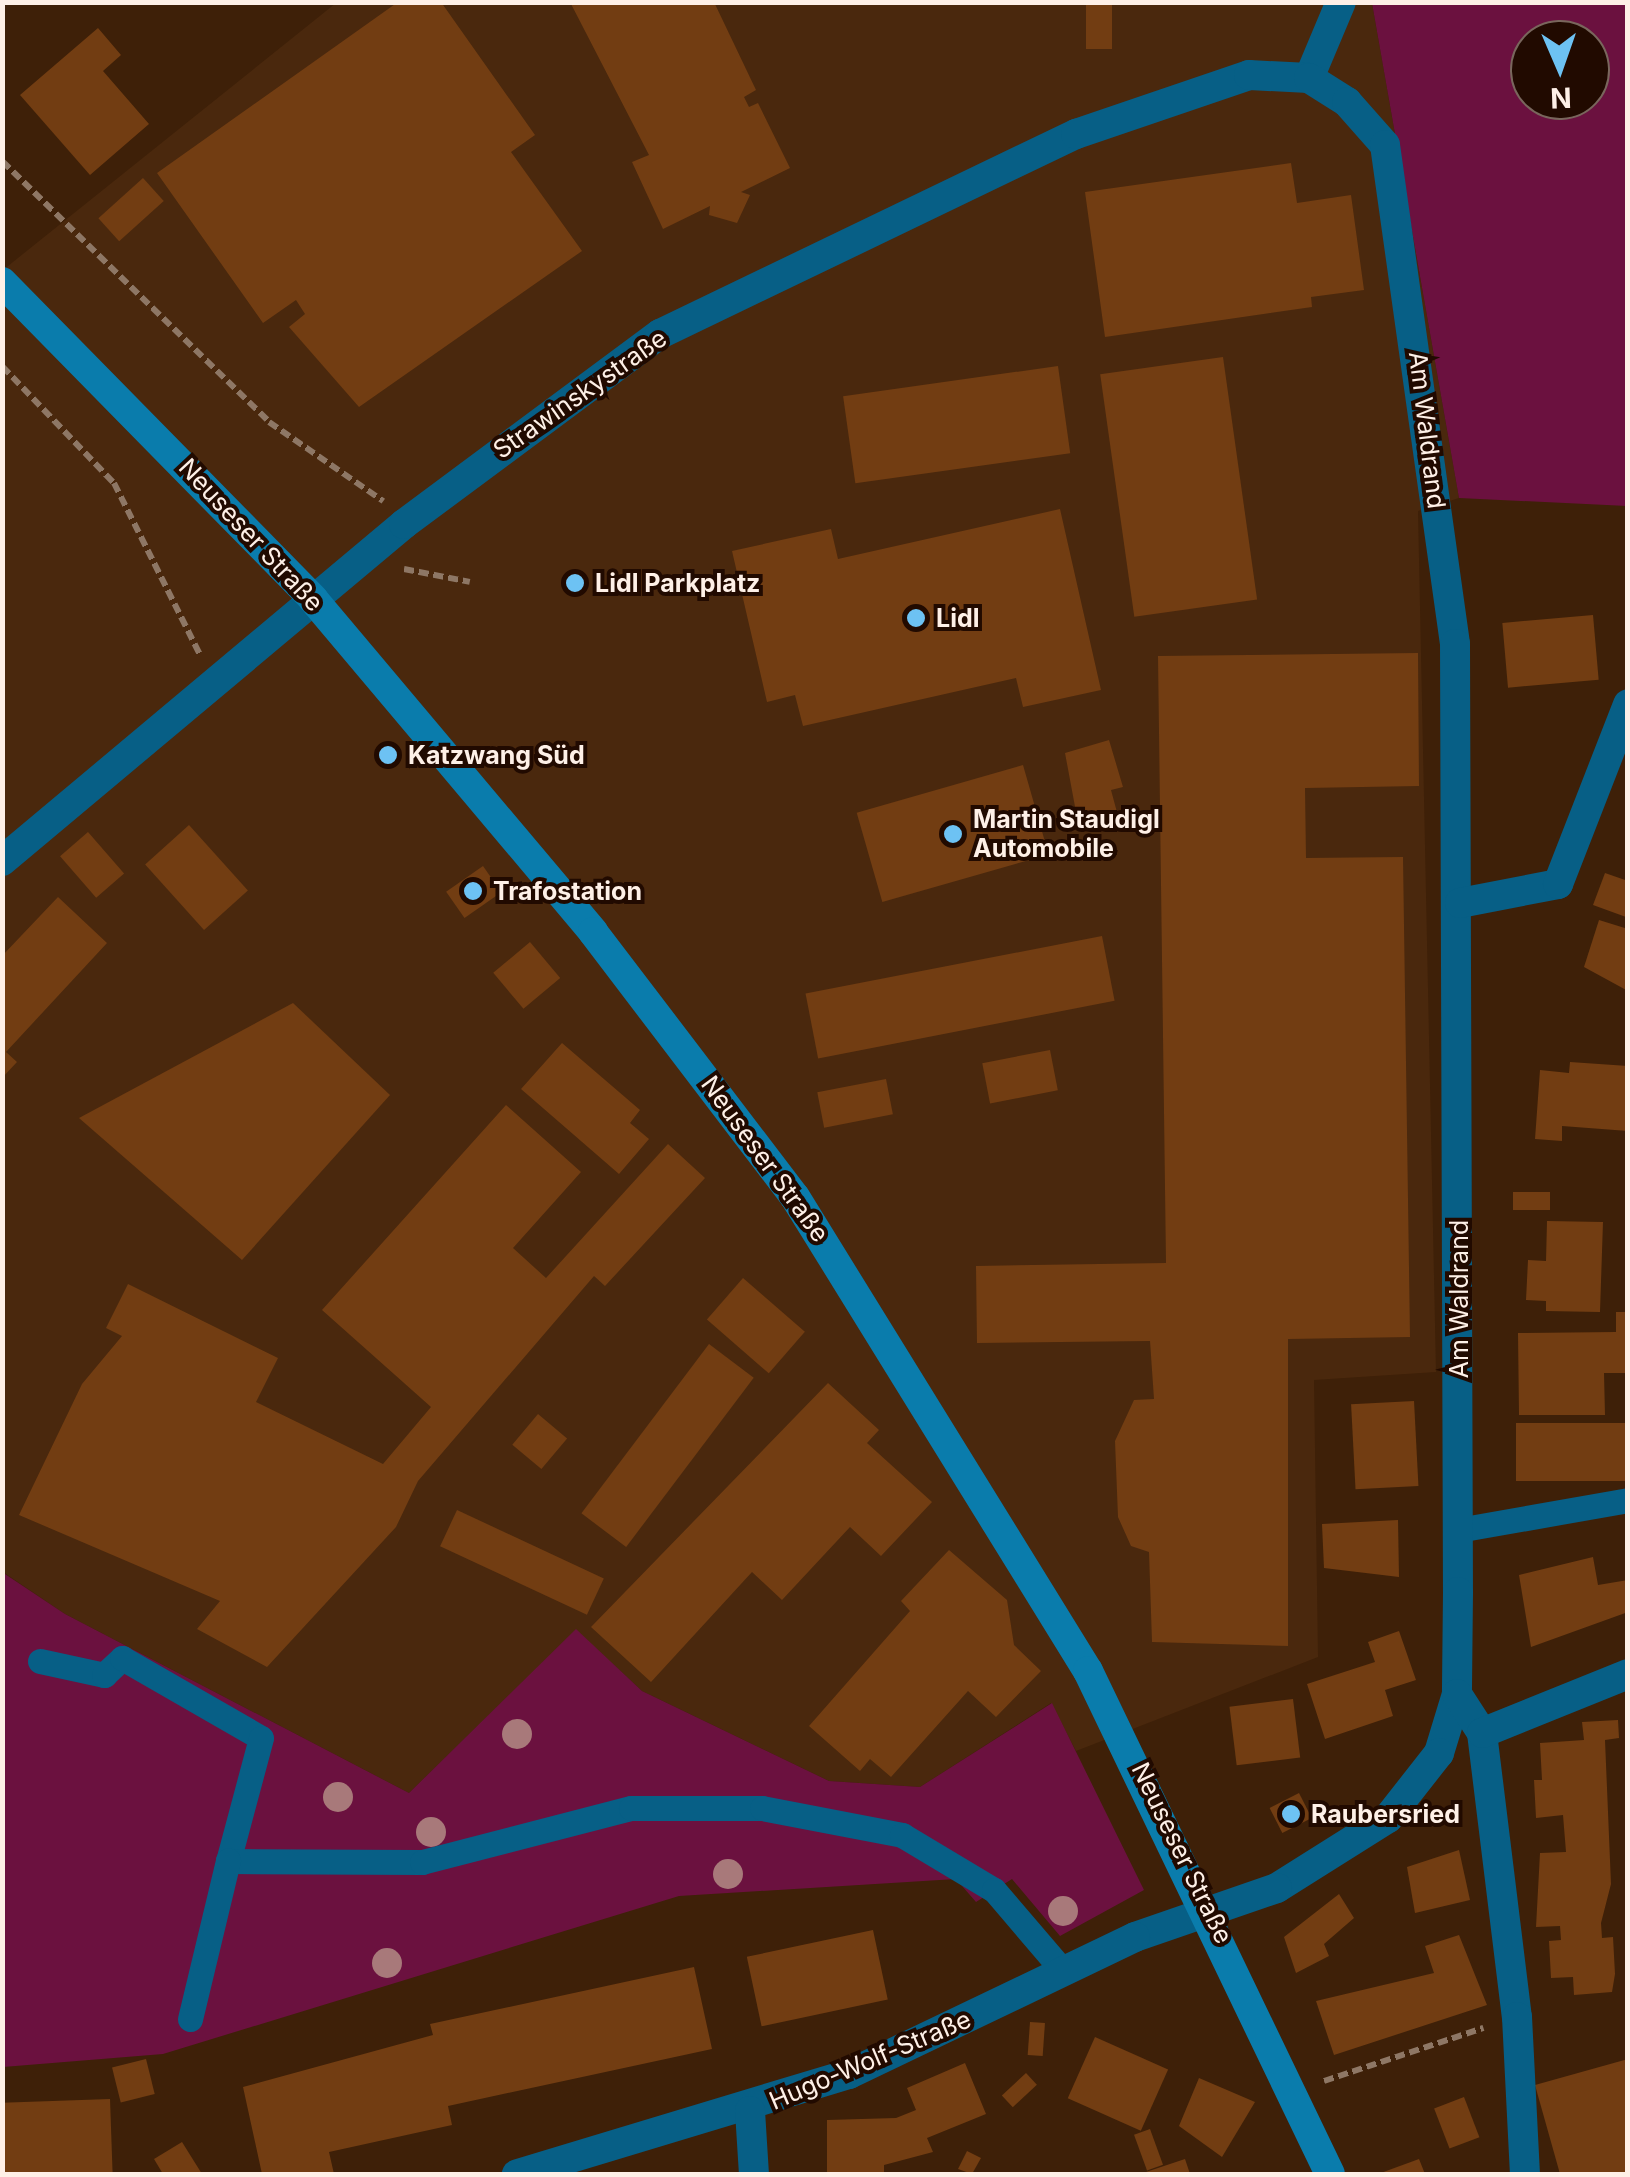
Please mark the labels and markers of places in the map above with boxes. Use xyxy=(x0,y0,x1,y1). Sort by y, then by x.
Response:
place label: Lidl Parkplatz xyxy=(595,568,760,598)
marker: Lidl Parkplatz xyxy=(564,572,586,594)
place label: Lidl xyxy=(936,603,979,633)
marker: Lidl xyxy=(905,607,927,629)
place label: Katzwang Süd xyxy=(408,740,585,770)
marker: Katzwang Süd xyxy=(377,744,399,766)
place label: Martin Staudigl Automobile xyxy=(973,805,1160,864)
marker: Martin Staudigl Automobile xyxy=(942,823,964,845)
place label: Trafostation xyxy=(493,876,642,906)
marker: Trafostation xyxy=(462,880,484,902)
place label: Raubersried xyxy=(1311,1799,1460,1829)
marker: Raubersried xyxy=(1280,1803,1302,1825)

